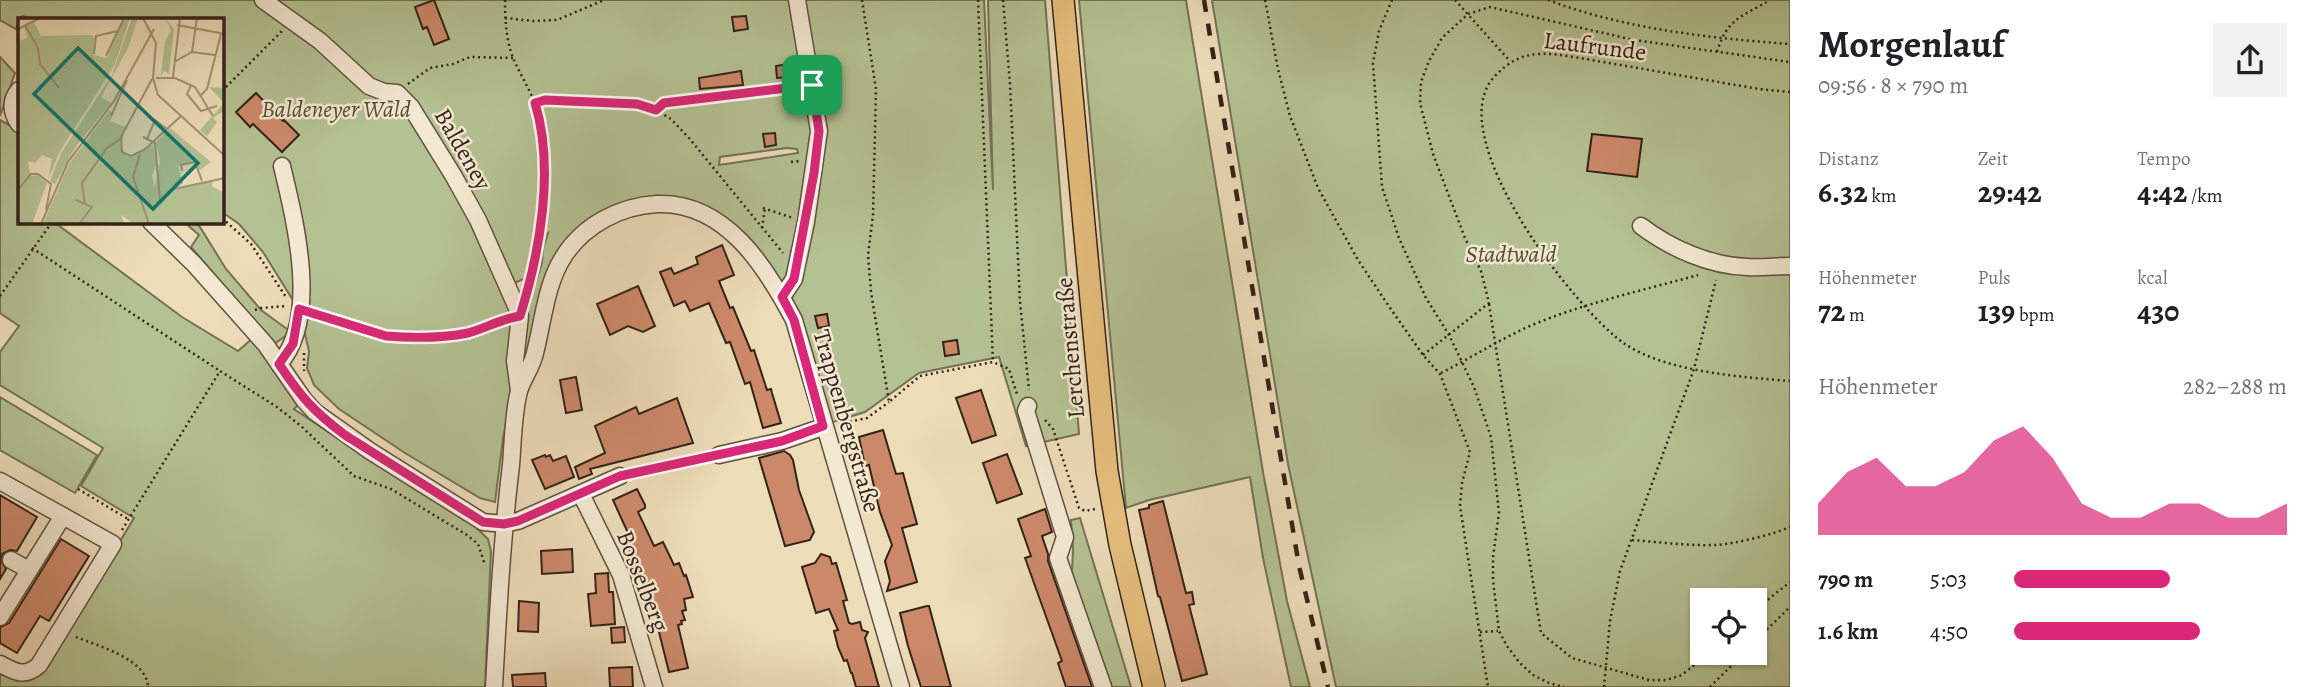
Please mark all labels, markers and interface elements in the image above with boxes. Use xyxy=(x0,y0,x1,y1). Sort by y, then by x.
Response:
inset map xyxy=(18,18,224,224)
text: Morgenlauf xyxy=(1818,18,2005,70)
button: share xyxy=(2213,23,2287,97)
street label: Laufrunde xyxy=(1542,24,1648,68)
pin xyxy=(782,55,842,115)
icon: arrive xyxy=(793,66,831,104)
text: 09:56 · 8 × 790 m xyxy=(1818,70,1968,101)
park label: Baldeneyer Wald xyxy=(261,93,411,125)
street label: Baldeney xyxy=(427,102,499,196)
text: Distanz xyxy=(1818,146,1879,172)
text: Zeit xyxy=(1978,146,2008,172)
text: Tempo xyxy=(2137,146,2190,172)
text: 6.32 xyxy=(1818,172,1868,212)
text: 29:42 xyxy=(1978,172,2042,212)
text: 4:42 xyxy=(2137,172,2187,212)
text: km xyxy=(1868,183,1897,209)
text: /km xyxy=(2187,183,2222,209)
park label: Stadtwald xyxy=(1465,238,1557,270)
text: Höhenmeter xyxy=(1818,265,1917,291)
text: Puls xyxy=(1978,265,2011,291)
text: kcal xyxy=(2137,265,2168,291)
street label: Lerchenstraße xyxy=(1048,276,1092,420)
text: 72 xyxy=(1818,291,1845,331)
text: 139 xyxy=(1978,291,2015,331)
text: 430 xyxy=(2137,291,2179,331)
text: m xyxy=(1845,302,1865,328)
text: bpm xyxy=(2015,302,2054,328)
street label: Trappenbergstraße xyxy=(806,326,888,516)
text: Höhenmeter xyxy=(1818,371,1938,402)
text: 282–288 m xyxy=(2183,371,2287,402)
street label: Bosselberg xyxy=(609,526,677,636)
text: 790 m xyxy=(1818,564,1873,595)
text: 5:03 xyxy=(1930,564,1967,595)
map controls xyxy=(1690,588,1767,665)
button: locate xyxy=(1690,588,1767,665)
text: 1.6 km xyxy=(1818,616,1878,647)
text: 4:50 xyxy=(1930,616,1968,647)

